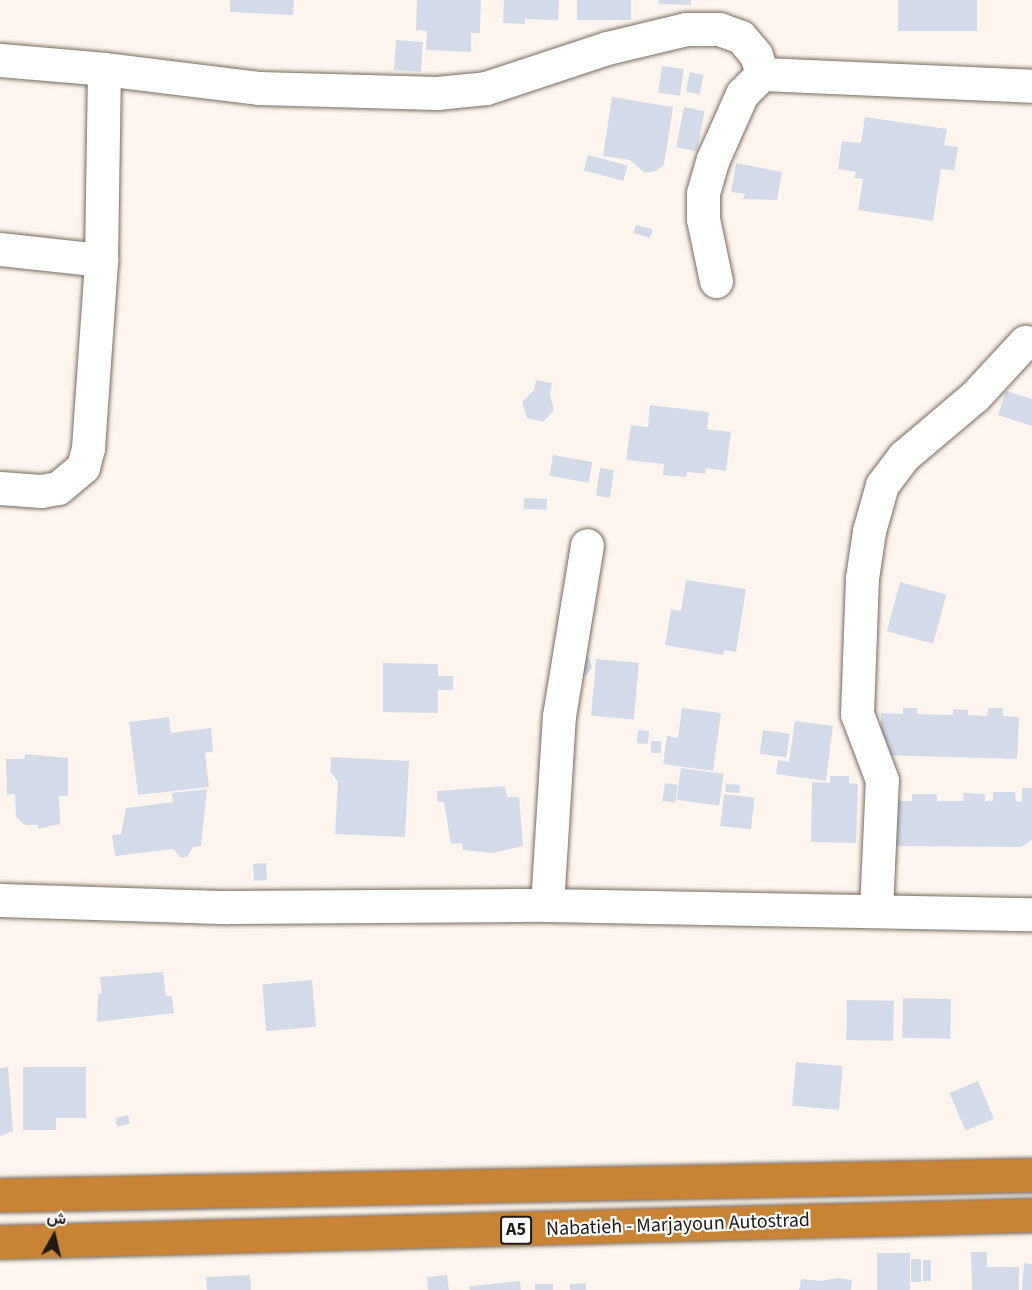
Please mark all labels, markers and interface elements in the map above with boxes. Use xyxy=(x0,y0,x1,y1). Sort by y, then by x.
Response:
north arrow xyxy=(24,1206,84,1266)
text: ش xyxy=(45,1206,68,1230)
street label: Nabatieh - Marjayoun Autostrad xyxy=(546,1208,810,1242)
road number: A5 xyxy=(500,1215,532,1245)

